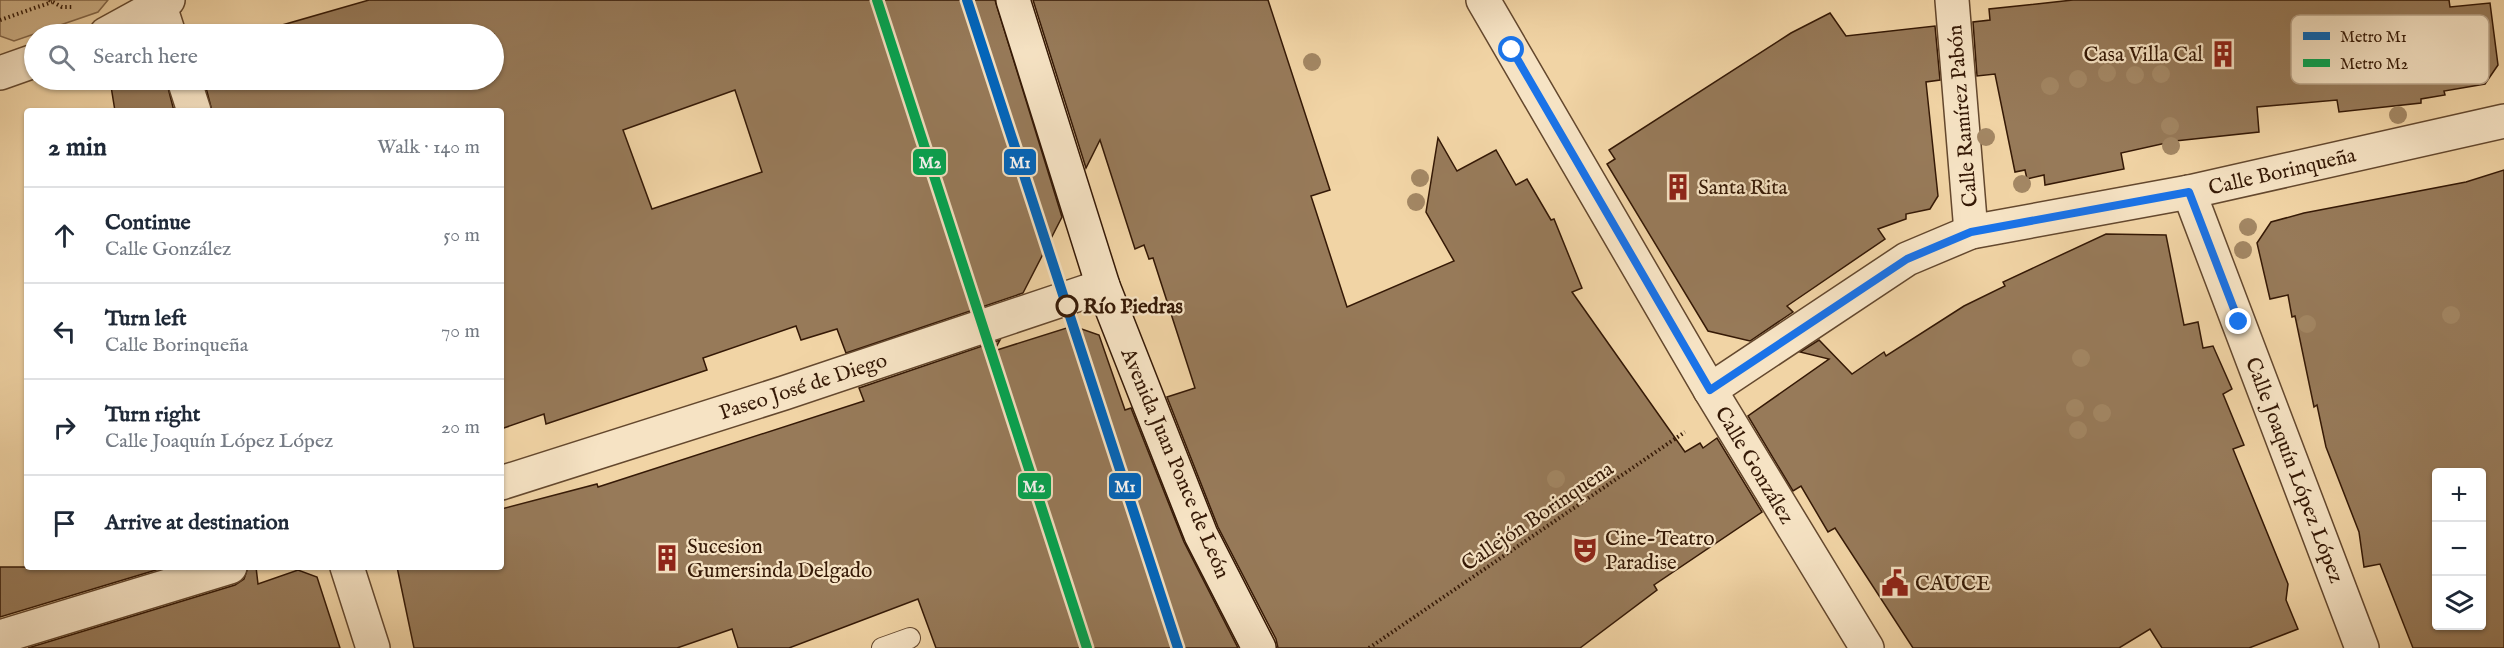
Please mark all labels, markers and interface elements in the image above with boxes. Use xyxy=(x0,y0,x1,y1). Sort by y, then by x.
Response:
legend xyxy=(2291,15,2489,84)
search box xyxy=(24,24,504,90)
street label: Calle Ramírez Pabón xyxy=(1942,24,1985,208)
text: Metro M1 xyxy=(2340,28,2407,48)
route start xyxy=(1498,36,1524,62)
building icon: Casa Villa Cal xyxy=(2208,39,2238,69)
icon: search xyxy=(45,41,78,74)
place label: Casa Villa Cal xyxy=(2084,42,2203,69)
text: Search here xyxy=(93,43,198,71)
text: Metro M2 xyxy=(2340,55,2408,75)
text: 2 min xyxy=(48,131,107,164)
text: Walk · 140 m xyxy=(377,135,480,160)
street label: Calle Borinqueña xyxy=(2206,142,2360,203)
line badge: M2 xyxy=(912,148,947,176)
line badge: M1 xyxy=(1003,148,1037,176)
text: M2 xyxy=(919,154,942,174)
text: M1 xyxy=(1009,154,1031,174)
building icon: Santa Rita xyxy=(1663,172,1693,202)
place label: Santa Rita xyxy=(1698,175,1788,202)
text: Continue xyxy=(105,209,191,237)
icon: ahead xyxy=(48,219,81,252)
text: 50 m xyxy=(443,223,480,248)
text: Calle González xyxy=(105,237,231,262)
place label: Río Piedras xyxy=(1083,294,1183,321)
marker: Río Piedras xyxy=(1056,295,1078,317)
text: Turn left xyxy=(105,305,187,333)
route end xyxy=(2225,308,2251,334)
icon: left xyxy=(48,315,81,348)
text: 70 m xyxy=(441,319,480,344)
text: Calle Borinqueña xyxy=(105,333,248,358)
street label: Avenida Juan Ponce de León xyxy=(1113,343,1235,583)
street label: Paseo José de Diego xyxy=(716,348,891,427)
street label: Calle Joaquín López López xyxy=(2238,354,2349,588)
text: Turn right xyxy=(105,401,200,429)
street label: Calle González xyxy=(1708,402,1800,530)
icon: right xyxy=(48,411,81,444)
text: 20 m xyxy=(441,415,480,440)
text: Calle Joaquín López López xyxy=(105,429,333,454)
street label: Callejón Borinquena xyxy=(1457,456,1620,578)
map controls xyxy=(2432,468,2486,630)
button: + xyxy=(2432,468,2486,522)
line badge: M2 xyxy=(1017,472,1052,500)
line badge: M1 xyxy=(1108,472,1142,500)
text: M2 xyxy=(1023,478,1046,498)
text: M1 xyxy=(1114,478,1136,498)
icon: arrive xyxy=(48,507,81,540)
text: Arrive at destination xyxy=(105,509,289,537)
button: − xyxy=(2432,522,2486,576)
place label: Cine-Teatro Paradise xyxy=(1605,526,1715,577)
place label: Sucesion Gumersinda Delgado xyxy=(687,534,872,585)
theatre icon: Cine-Teatro Paradise xyxy=(1570,535,1600,565)
building icon: Sucesion Gumersinda Delgado xyxy=(652,543,682,573)
public building icon: CAUCE xyxy=(1880,568,1910,598)
place label: CAUCE xyxy=(1915,571,1990,598)
button: layers xyxy=(2432,576,2486,630)

